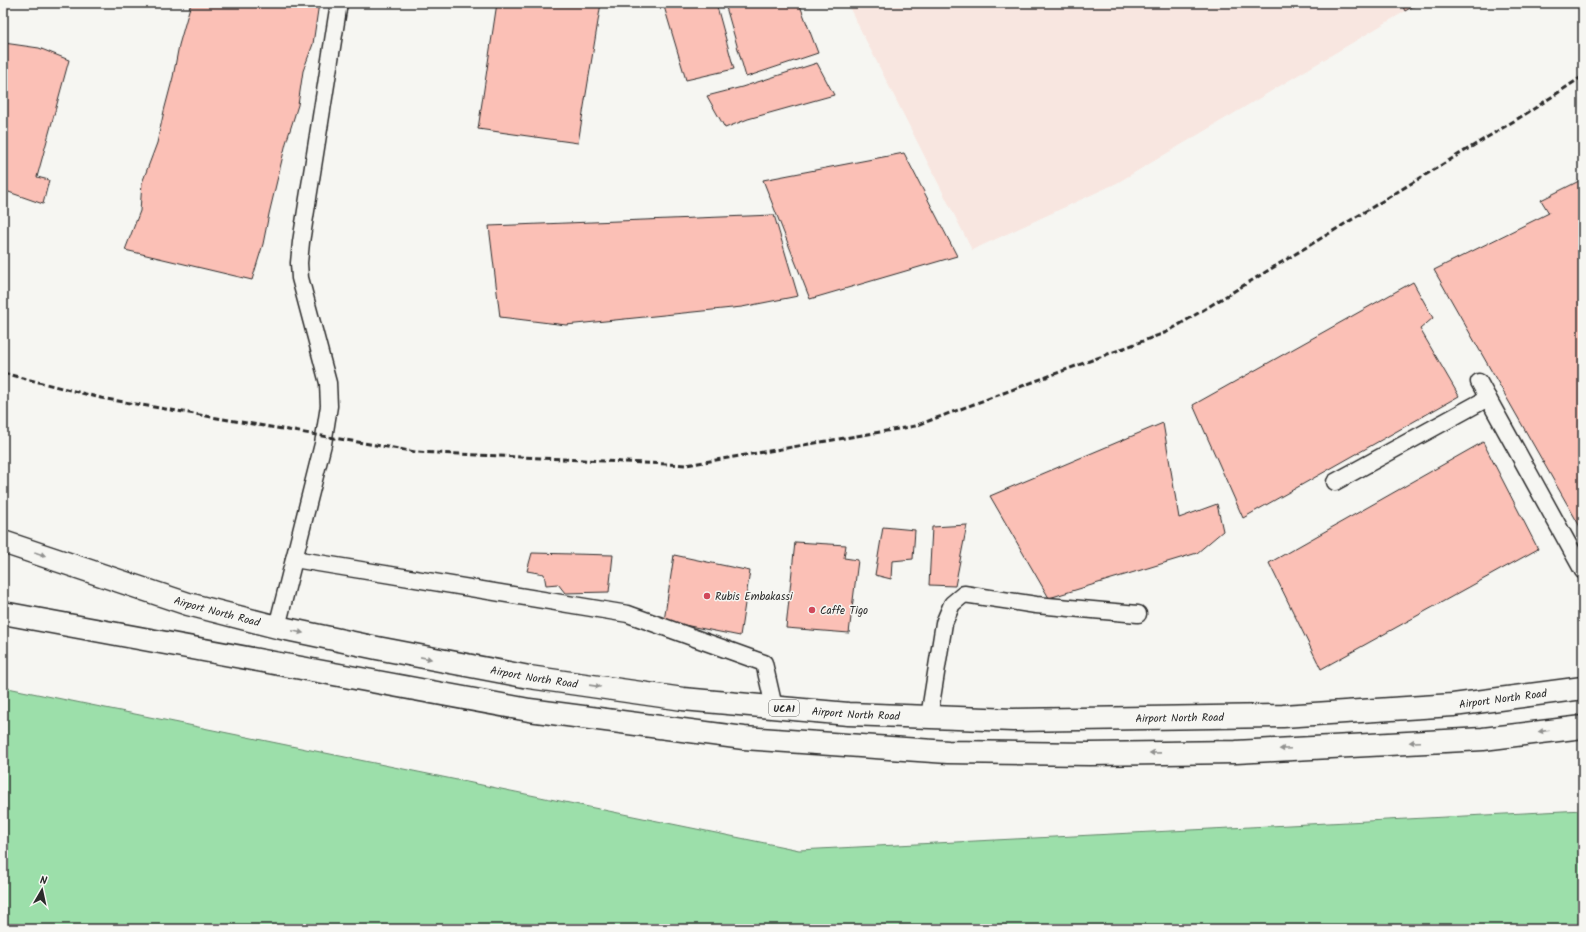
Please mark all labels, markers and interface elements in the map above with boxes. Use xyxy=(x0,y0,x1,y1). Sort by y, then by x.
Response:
one-way arrow xyxy=(34,552,46,558)
place label: Rubis Embakassi xyxy=(715,588,793,606)
marker: Rubis Embakassi xyxy=(702,591,712,601)
street label: Airport North Road xyxy=(171,592,262,632)
place label: Caffe Tigo xyxy=(820,602,868,620)
marker: Caffe Tigo xyxy=(807,605,817,615)
one-way arrow xyxy=(292,629,304,635)
one-way arrow xyxy=(420,655,432,661)
street label: Airport North Road xyxy=(489,662,579,694)
one-way arrow xyxy=(589,683,601,689)
street label: Airport North Road xyxy=(1458,685,1548,714)
road number: UCA1 xyxy=(769,700,799,716)
street label: Airport North Road xyxy=(811,703,901,726)
street label: Airport North Road xyxy=(1135,709,1224,728)
one-way arrow xyxy=(1538,728,1550,734)
one-way arrow xyxy=(1409,739,1421,746)
one-way arrow xyxy=(1279,746,1291,753)
one-way arrow xyxy=(1148,750,1161,756)
north arrow xyxy=(22,870,62,910)
text: N xyxy=(39,872,48,891)

